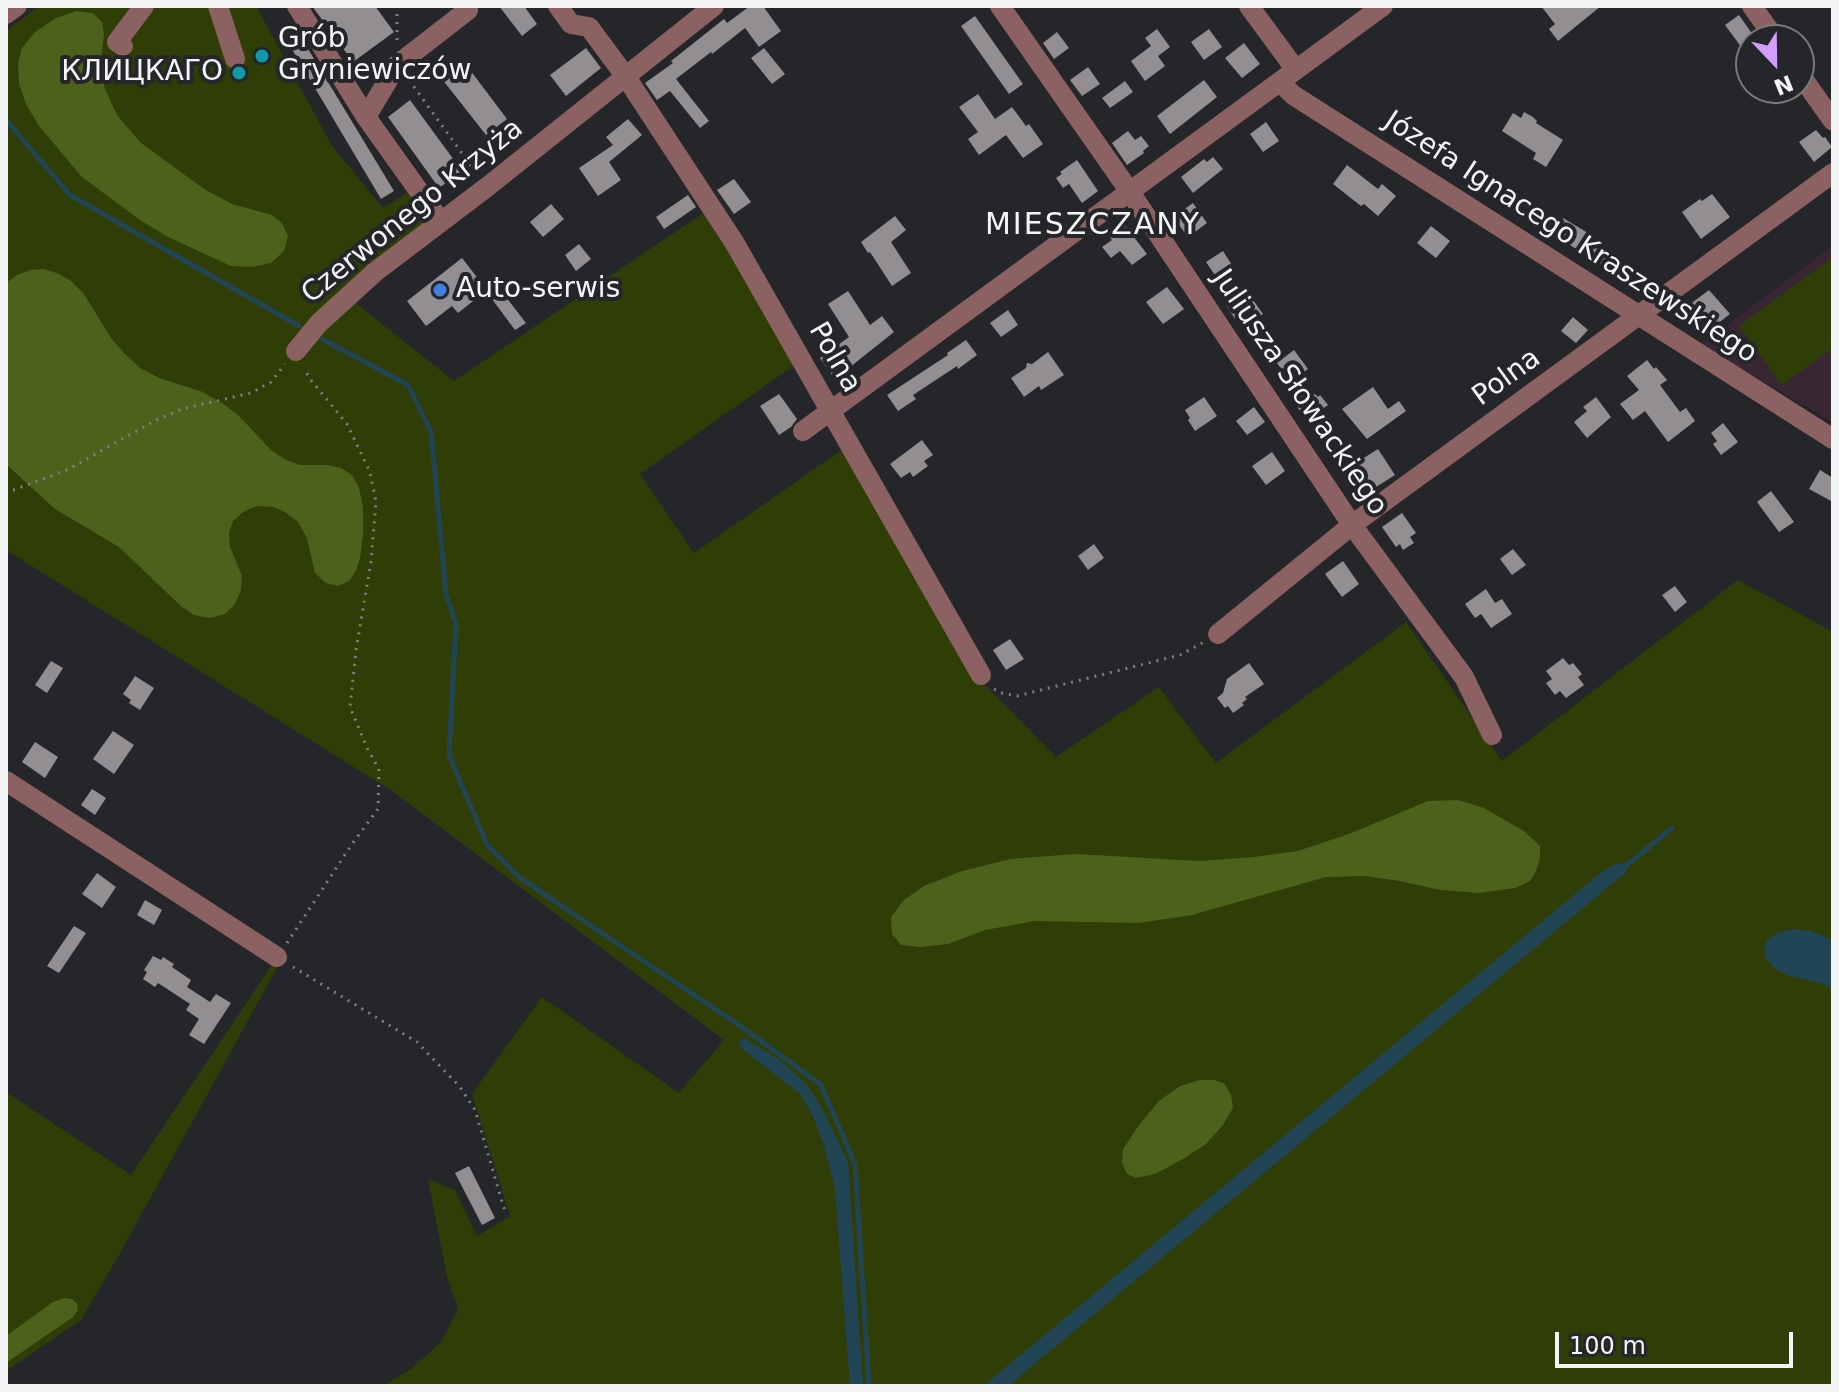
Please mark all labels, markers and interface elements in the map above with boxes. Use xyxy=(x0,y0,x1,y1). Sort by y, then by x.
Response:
place label: Grób Gryniewiczów xyxy=(278,23,471,89)
north arrow xyxy=(1735,24,1815,104)
marker: Grób Gryniewiczów xyxy=(253,47,271,65)
place label: КЛИЦКАГО xyxy=(61,56,223,90)
marker: КЛИЦКАГО xyxy=(230,64,248,82)
text: N xyxy=(1770,70,1797,100)
street label: Józefa Ignacego Kraszewskiego xyxy=(1377,105,1763,371)
street label: Czerwonego Krzyża xyxy=(296,112,530,312)
district label: MIESZCZANY xyxy=(985,208,1201,244)
street label: Juliusza Słowackiego xyxy=(1204,264,1394,522)
place label: Auto-serwis xyxy=(456,273,620,307)
marker: Auto-serwis xyxy=(431,281,449,299)
street label: Polna xyxy=(801,317,867,399)
street label: Polna xyxy=(1467,342,1547,414)
scale bar xyxy=(1559,1316,1797,1366)
text: 100 m xyxy=(1569,1332,1646,1360)

